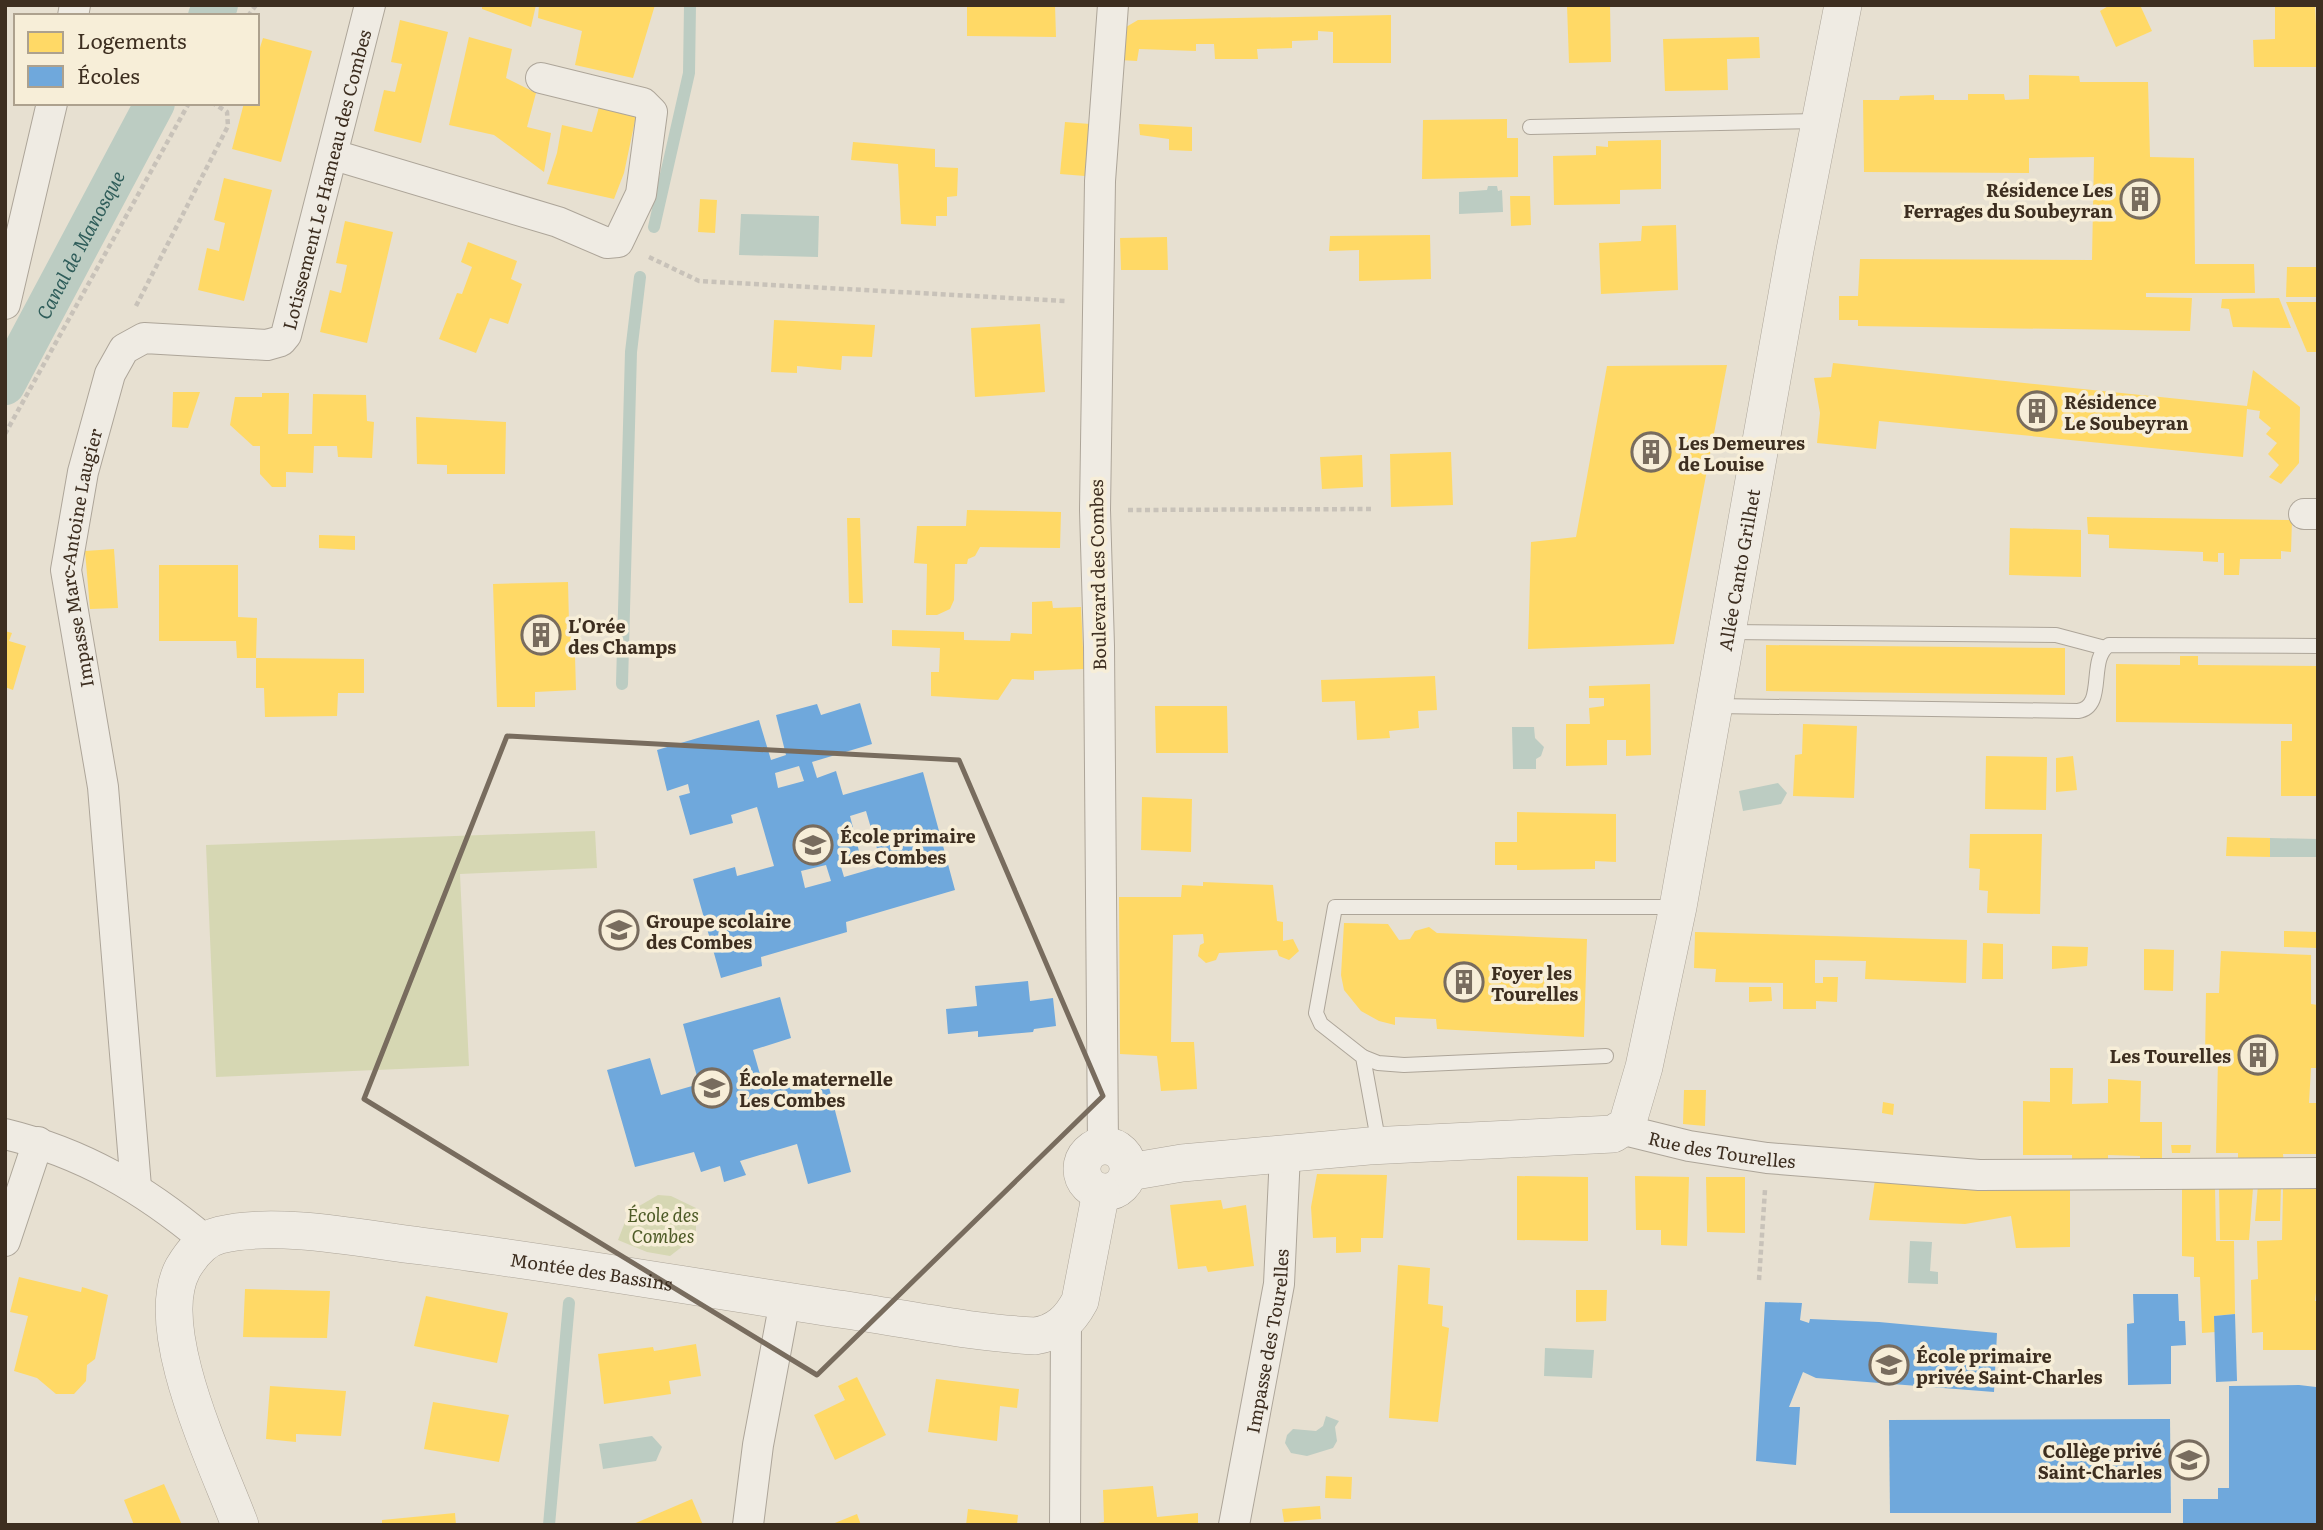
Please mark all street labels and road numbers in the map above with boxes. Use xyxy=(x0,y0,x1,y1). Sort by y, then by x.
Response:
street label: Lotissement Le Hameau des Combes xyxy=(274,27,377,333)
street label: Impasse Marc-Antoine Laugier xyxy=(53,425,108,690)
street label: Boulevard des Combes xyxy=(1082,479,1112,671)
street label: Allée Canto Grilhet xyxy=(1710,486,1766,653)
street label: Rue des Tourelles xyxy=(1646,1123,1797,1174)
street label: Montée des Bassins xyxy=(508,1245,675,1296)
street label: Impasse des Tourelles xyxy=(1238,1248,1294,1435)

